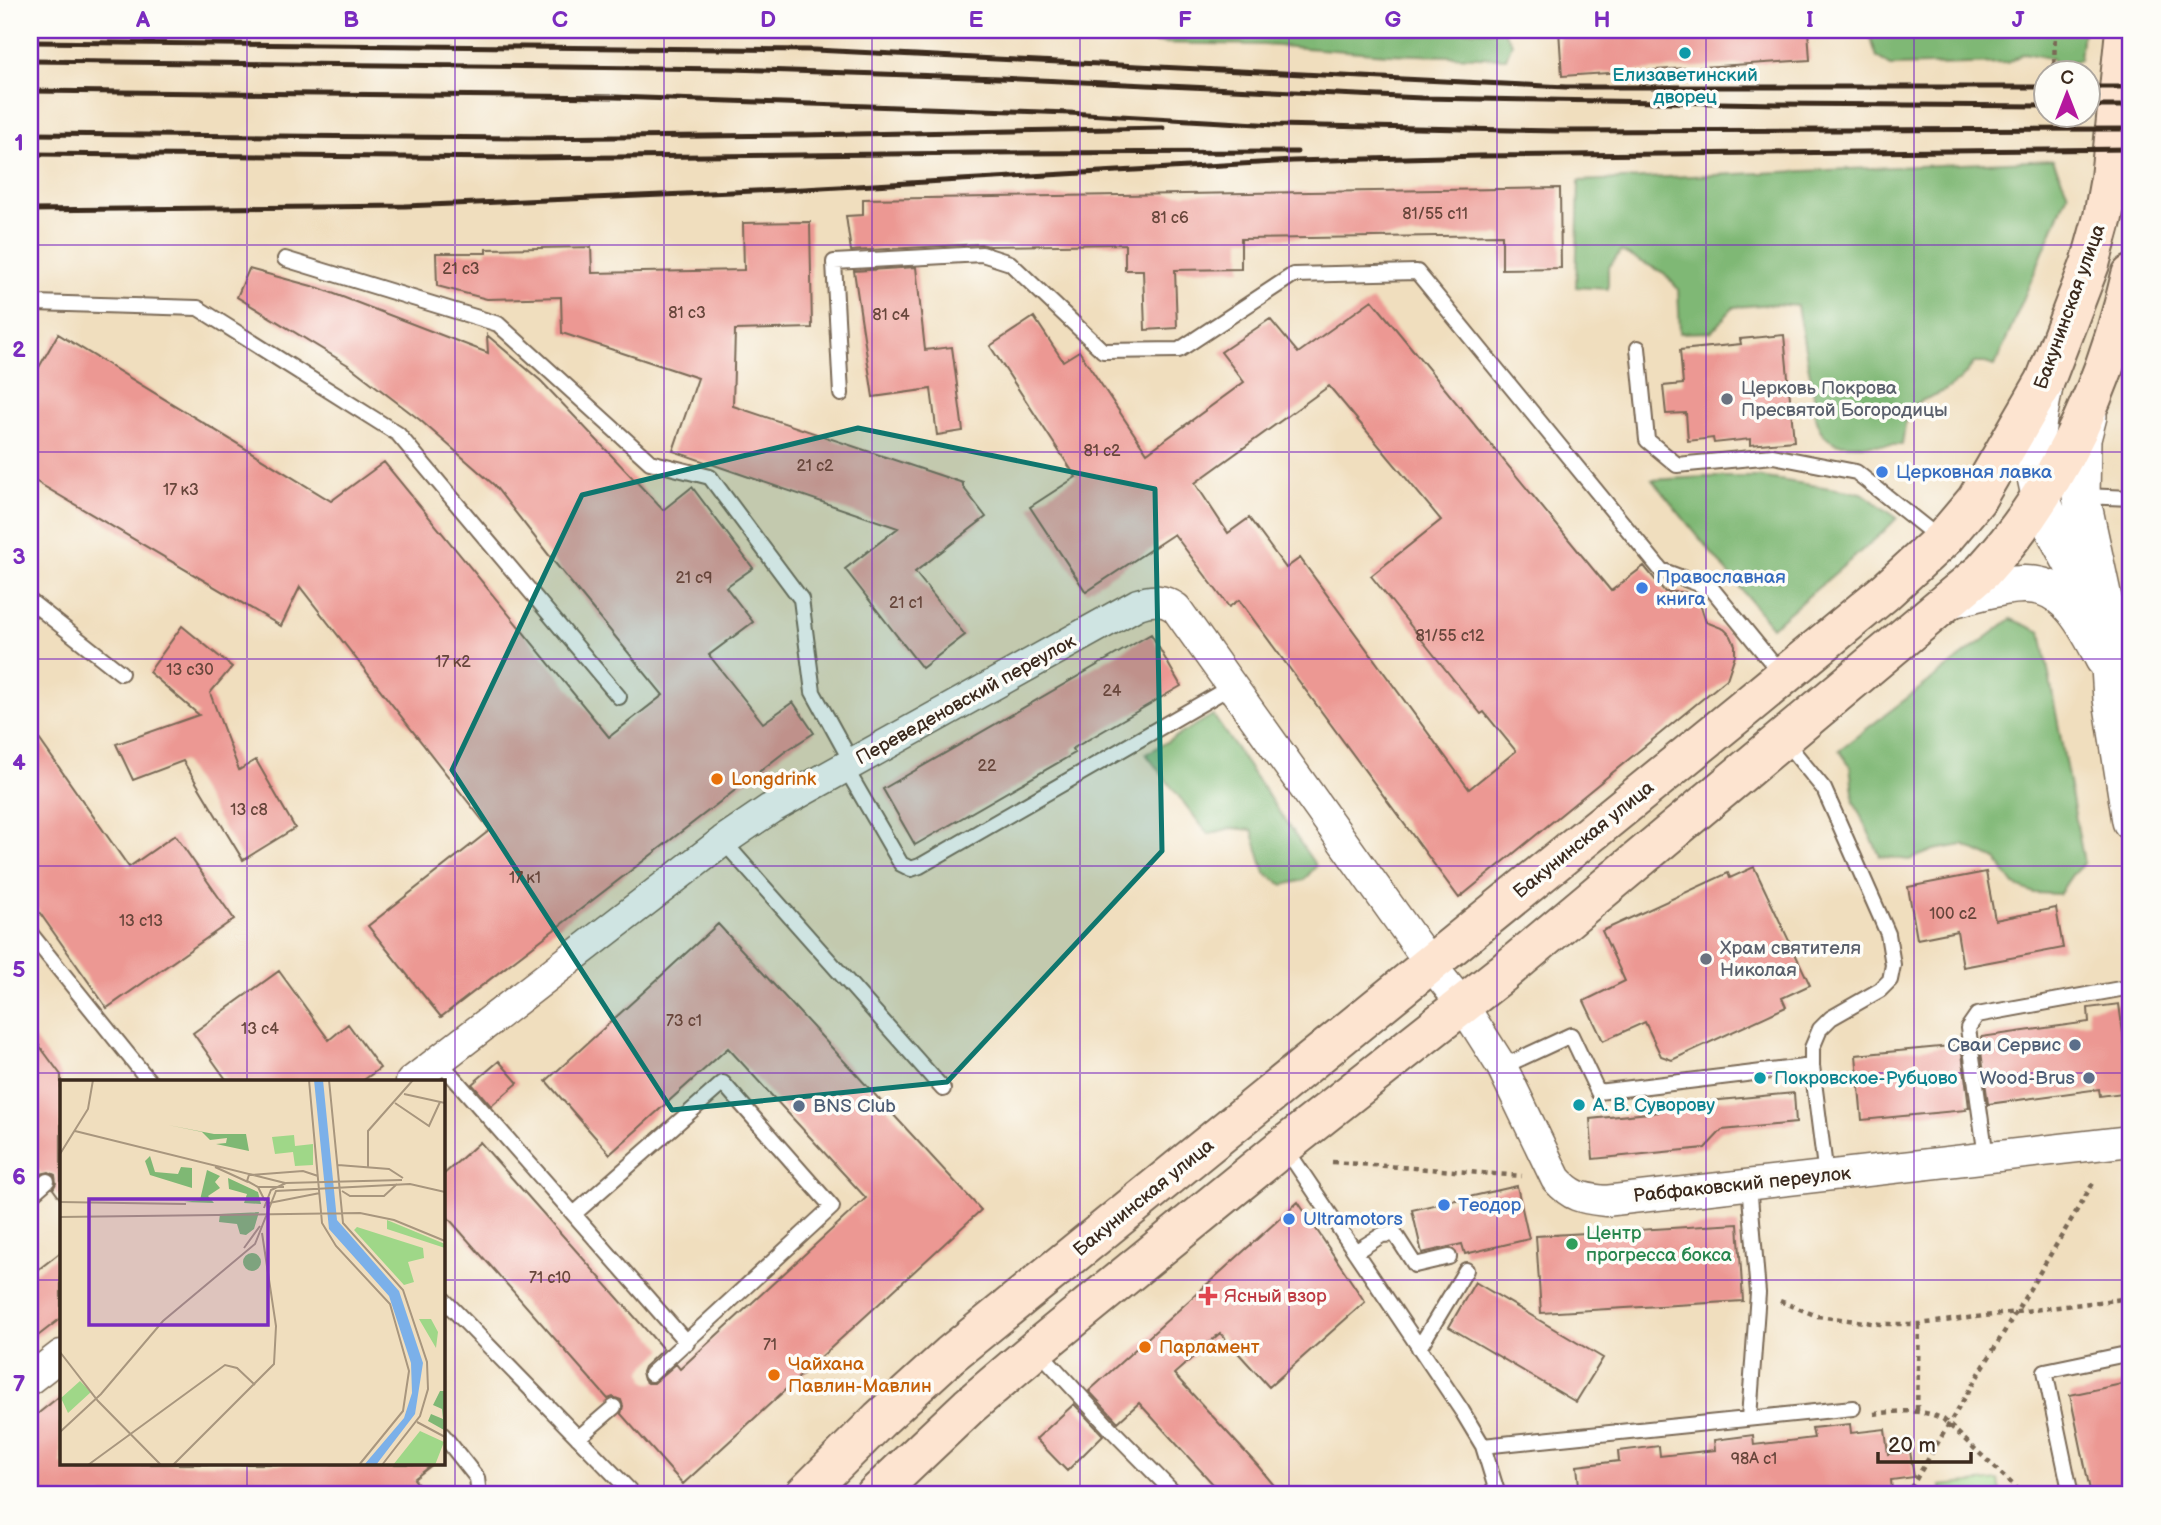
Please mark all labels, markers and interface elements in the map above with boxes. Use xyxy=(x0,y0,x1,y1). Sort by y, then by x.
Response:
text: A xyxy=(135,6,151,34)
text: B xyxy=(343,6,359,34)
text: C xyxy=(552,6,568,34)
text: D xyxy=(760,6,776,34)
text: E xyxy=(969,6,984,34)
text: F xyxy=(1178,6,1192,34)
text: G xyxy=(1385,6,1402,34)
text: H xyxy=(1593,6,1611,34)
text: I xyxy=(1806,6,1814,34)
text: J xyxy=(2012,6,2025,34)
marker: Елизаветинский дворец xyxy=(1677,45,1693,61)
north arrow xyxy=(2032,60,2102,130)
place label: Елизаветинский дворец xyxy=(1612,64,1758,109)
text: С xyxy=(2060,67,2074,90)
text: 1 xyxy=(14,129,24,157)
house number: 81/55 с11 xyxy=(1402,205,1468,224)
house number: 81 с6 xyxy=(1151,209,1189,228)
street label: Бакунинская улица xyxy=(2029,221,2111,393)
house number: 21 с3 xyxy=(442,260,480,279)
house number: 81 с3 xyxy=(668,304,706,323)
house number: 81 с4 xyxy=(872,306,910,325)
text: 2 xyxy=(12,336,26,364)
place label: Церковь Покрова Пресвятой Богородицы xyxy=(1741,377,1948,422)
marker: Церковь Покрова Пресвятой Богородицы xyxy=(1719,391,1735,407)
house number: 81 с2 xyxy=(1083,442,1121,461)
house number: 21 с2 xyxy=(796,457,834,476)
place label: Церковная лавка xyxy=(1896,461,2052,484)
marker: Церковная лавка xyxy=(1874,464,1890,480)
house number: 17 к3 xyxy=(163,481,199,500)
text: 3 xyxy=(12,543,26,571)
place label: Православная книга xyxy=(1656,566,1786,611)
house number: 21 с9 xyxy=(676,569,712,588)
marker: Православная книга xyxy=(1634,580,1650,596)
house number: 21 с1 xyxy=(889,594,923,613)
house number: 81/55 с12 xyxy=(1416,627,1485,646)
street label: Переведеновский переулок xyxy=(852,630,1080,770)
house number: 17 к2 xyxy=(435,653,471,672)
house number: 13 с30 xyxy=(166,661,214,680)
house number: 24 xyxy=(1103,682,1122,701)
text: 4 xyxy=(12,749,26,777)
house number: 22 xyxy=(978,757,997,776)
place label: Longdrink xyxy=(731,768,817,791)
marker: Longdrink xyxy=(709,771,725,787)
street label: Бакунинская улица xyxy=(1509,776,1659,904)
house number: 13 с8 xyxy=(230,801,268,820)
house number: 17 к1 xyxy=(509,869,541,888)
house number: 100 c2 xyxy=(1929,905,1977,924)
house number: 13 с13 xyxy=(119,912,163,931)
place label: Храм святителя Николая xyxy=(1720,937,1861,982)
marker: Храм святителя Николая xyxy=(1698,951,1714,967)
text: 5 xyxy=(12,956,26,984)
house number: 73 с1 xyxy=(666,1012,702,1031)
house number: 13 с4 xyxy=(241,1020,279,1039)
place label: Сваи Сервис xyxy=(1947,1034,2062,1057)
marker: Сваи Сервис xyxy=(2067,1037,2083,1053)
place label: Покровское-Рубцово xyxy=(1774,1067,1958,1090)
place label: Wood-Brus xyxy=(1979,1067,2075,1090)
marker: Покровское-Рубцово xyxy=(1752,1070,1768,1086)
marker: Wood-Brus xyxy=(2081,1070,2097,1086)
inset map xyxy=(60,1080,444,1466)
place label: А. В. Суворову xyxy=(1592,1094,1715,1117)
place label: BNS Club xyxy=(813,1095,896,1118)
marker: А. В. Суворову xyxy=(1571,1097,1587,1113)
marker: BNS Club xyxy=(791,1098,807,1114)
street label: Бакунинская улица xyxy=(1069,1134,1219,1262)
street label: Рабфаковский переулок xyxy=(1632,1162,1852,1208)
text: 6 xyxy=(12,1163,26,1191)
place label: Теодор xyxy=(1458,1194,1521,1217)
marker: Теодор xyxy=(1436,1197,1452,1213)
place label: Ultramotors xyxy=(1303,1208,1403,1231)
marker: Ultramotors xyxy=(1281,1211,1297,1227)
place label: Центр прогресса бокса xyxy=(1586,1222,1732,1267)
marker: Центр прогресса бокса xyxy=(1564,1236,1580,1252)
house number: 71 с10 xyxy=(529,1269,571,1288)
place label: Ясный взор xyxy=(1224,1285,1327,1308)
marker: Ясный взор xyxy=(1198,1286,1218,1306)
house number: 71 xyxy=(763,1336,777,1355)
place label: Парламент xyxy=(1159,1336,1260,1359)
marker: Парламент xyxy=(1137,1339,1153,1355)
place label: Чайхана Павлин-Мавлин xyxy=(788,1353,932,1398)
marker: Чайхана Павлин-Мавлин xyxy=(766,1367,782,1383)
text: 7 xyxy=(13,1370,26,1398)
scale bar xyxy=(1878,1420,1970,1464)
text: 20 m xyxy=(1888,1433,1936,1458)
house number: 98А с1 xyxy=(1731,1450,1777,1469)

